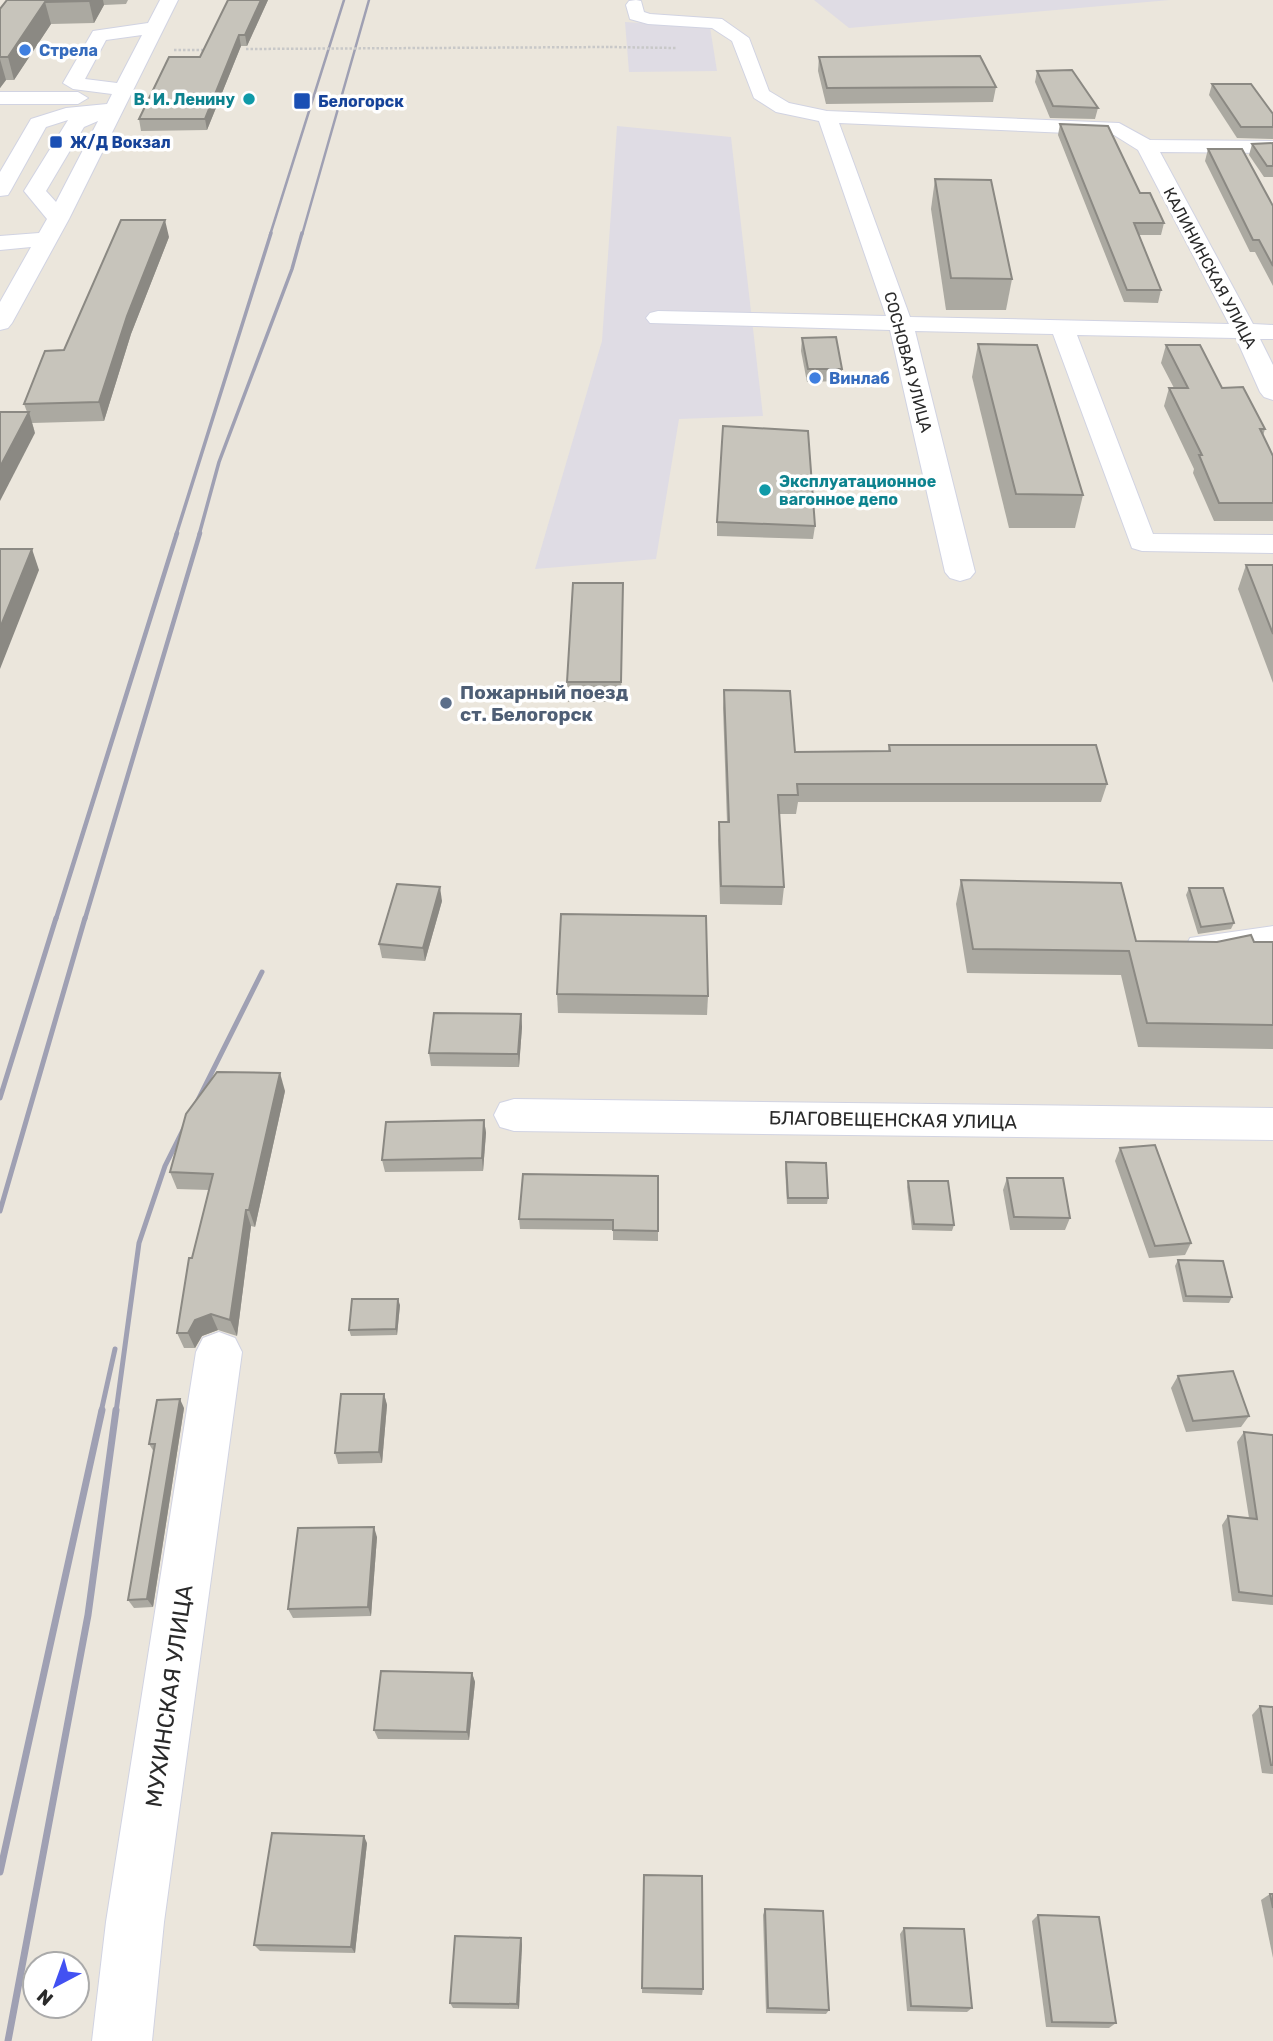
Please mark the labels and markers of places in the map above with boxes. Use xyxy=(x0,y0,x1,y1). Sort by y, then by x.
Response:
place label: Стрела xyxy=(39,41,98,60)
marker: Стрела xyxy=(17,42,33,58)
place label: В. И. Ленину xyxy=(134,90,236,109)
marker: В. И. Ленину xyxy=(241,91,257,107)
marker: Белогорск xyxy=(292,91,312,111)
place label: Белогорск xyxy=(318,92,404,111)
place label: Ж/Д Вокзал xyxy=(70,133,171,152)
marker: Ж/Д Вокзал xyxy=(48,134,64,150)
place label: Винлаб xyxy=(829,369,890,388)
marker: Винлаб xyxy=(807,370,823,386)
place label: Эксплуатационное вагонное депо xyxy=(779,472,936,509)
marker: Эксплуатационное вагонное депо xyxy=(757,482,773,498)
place label: Пожарный поезд ст. Белогорск xyxy=(460,681,629,726)
marker: Пожарный поезд ст. Белогорск xyxy=(438,695,454,711)

